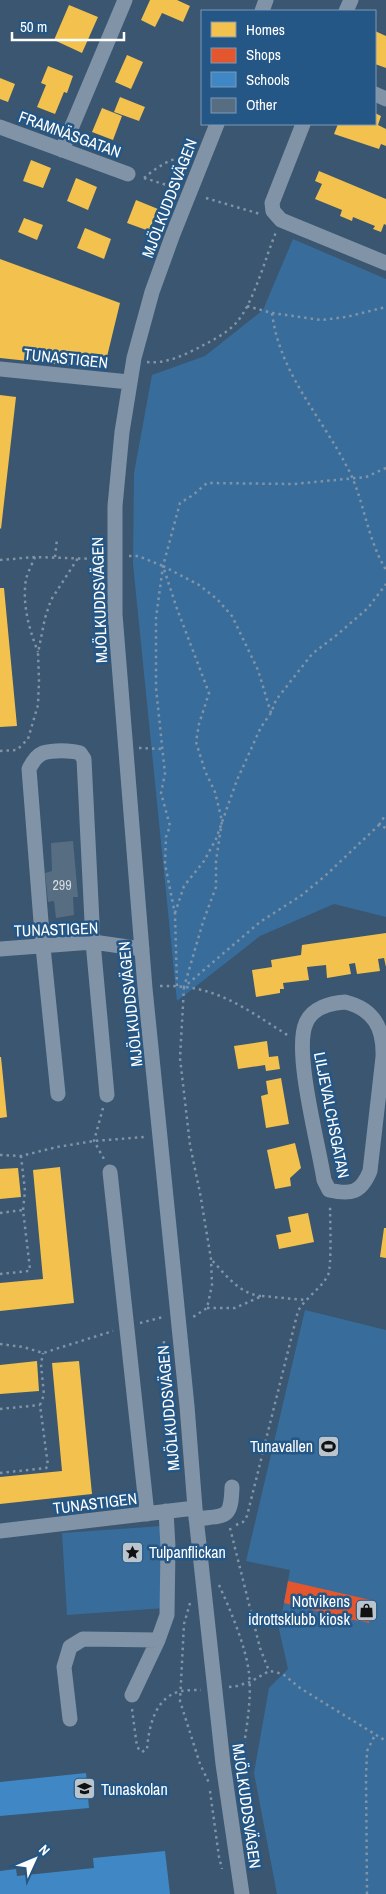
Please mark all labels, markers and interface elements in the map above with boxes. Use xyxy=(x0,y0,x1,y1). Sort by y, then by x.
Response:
scale bar xyxy=(12,10,125,42)
legend xyxy=(201,10,376,125)
text: 50 m xyxy=(20,16,47,37)
text: Homes xyxy=(246,19,285,40)
text: Shops xyxy=(246,44,281,65)
text: Schools xyxy=(246,69,290,90)
text: Other xyxy=(246,94,277,115)
street label: FRAMNÄSGATAN xyxy=(16,105,124,163)
street label: MJÖLKUDDSVÄGEN xyxy=(136,135,202,261)
street label: TUNASTIGEN xyxy=(23,343,109,373)
street label: MJÖLKUDDSVÄGEN xyxy=(86,537,112,663)
house number: 299 xyxy=(52,876,72,894)
street label: TUNASTIGEN xyxy=(13,917,99,941)
street label: MJÖLKUDDSVÄGEN xyxy=(112,940,148,1068)
street label: LILJEVALCHSGATAN xyxy=(309,1050,355,1180)
street label: MJÖLKUDDSVÄGEN xyxy=(152,1344,184,1472)
sports icon: Tunavallen xyxy=(317,1434,341,1458)
place label: Tunavallen xyxy=(250,1435,313,1457)
street label: TUNASTIGEN xyxy=(52,1487,138,1519)
place icon: Tulpanflickan xyxy=(121,1540,145,1564)
place label: Tulpanflickan xyxy=(149,1541,226,1563)
place label: Notvikens idrottsklubb kiosk xyxy=(248,1590,350,1630)
shop icon: Notvikens idrottsklubb kiosk xyxy=(354,1598,378,1622)
street label: MJÖLKUDDSVÄGEN xyxy=(227,1742,267,1870)
school or university icon: Tunaskolan xyxy=(73,1777,97,1801)
place label: Tunaskolan xyxy=(101,1778,168,1800)
north arrow xyxy=(10,1834,60,1884)
text: N xyxy=(35,1841,54,1859)

